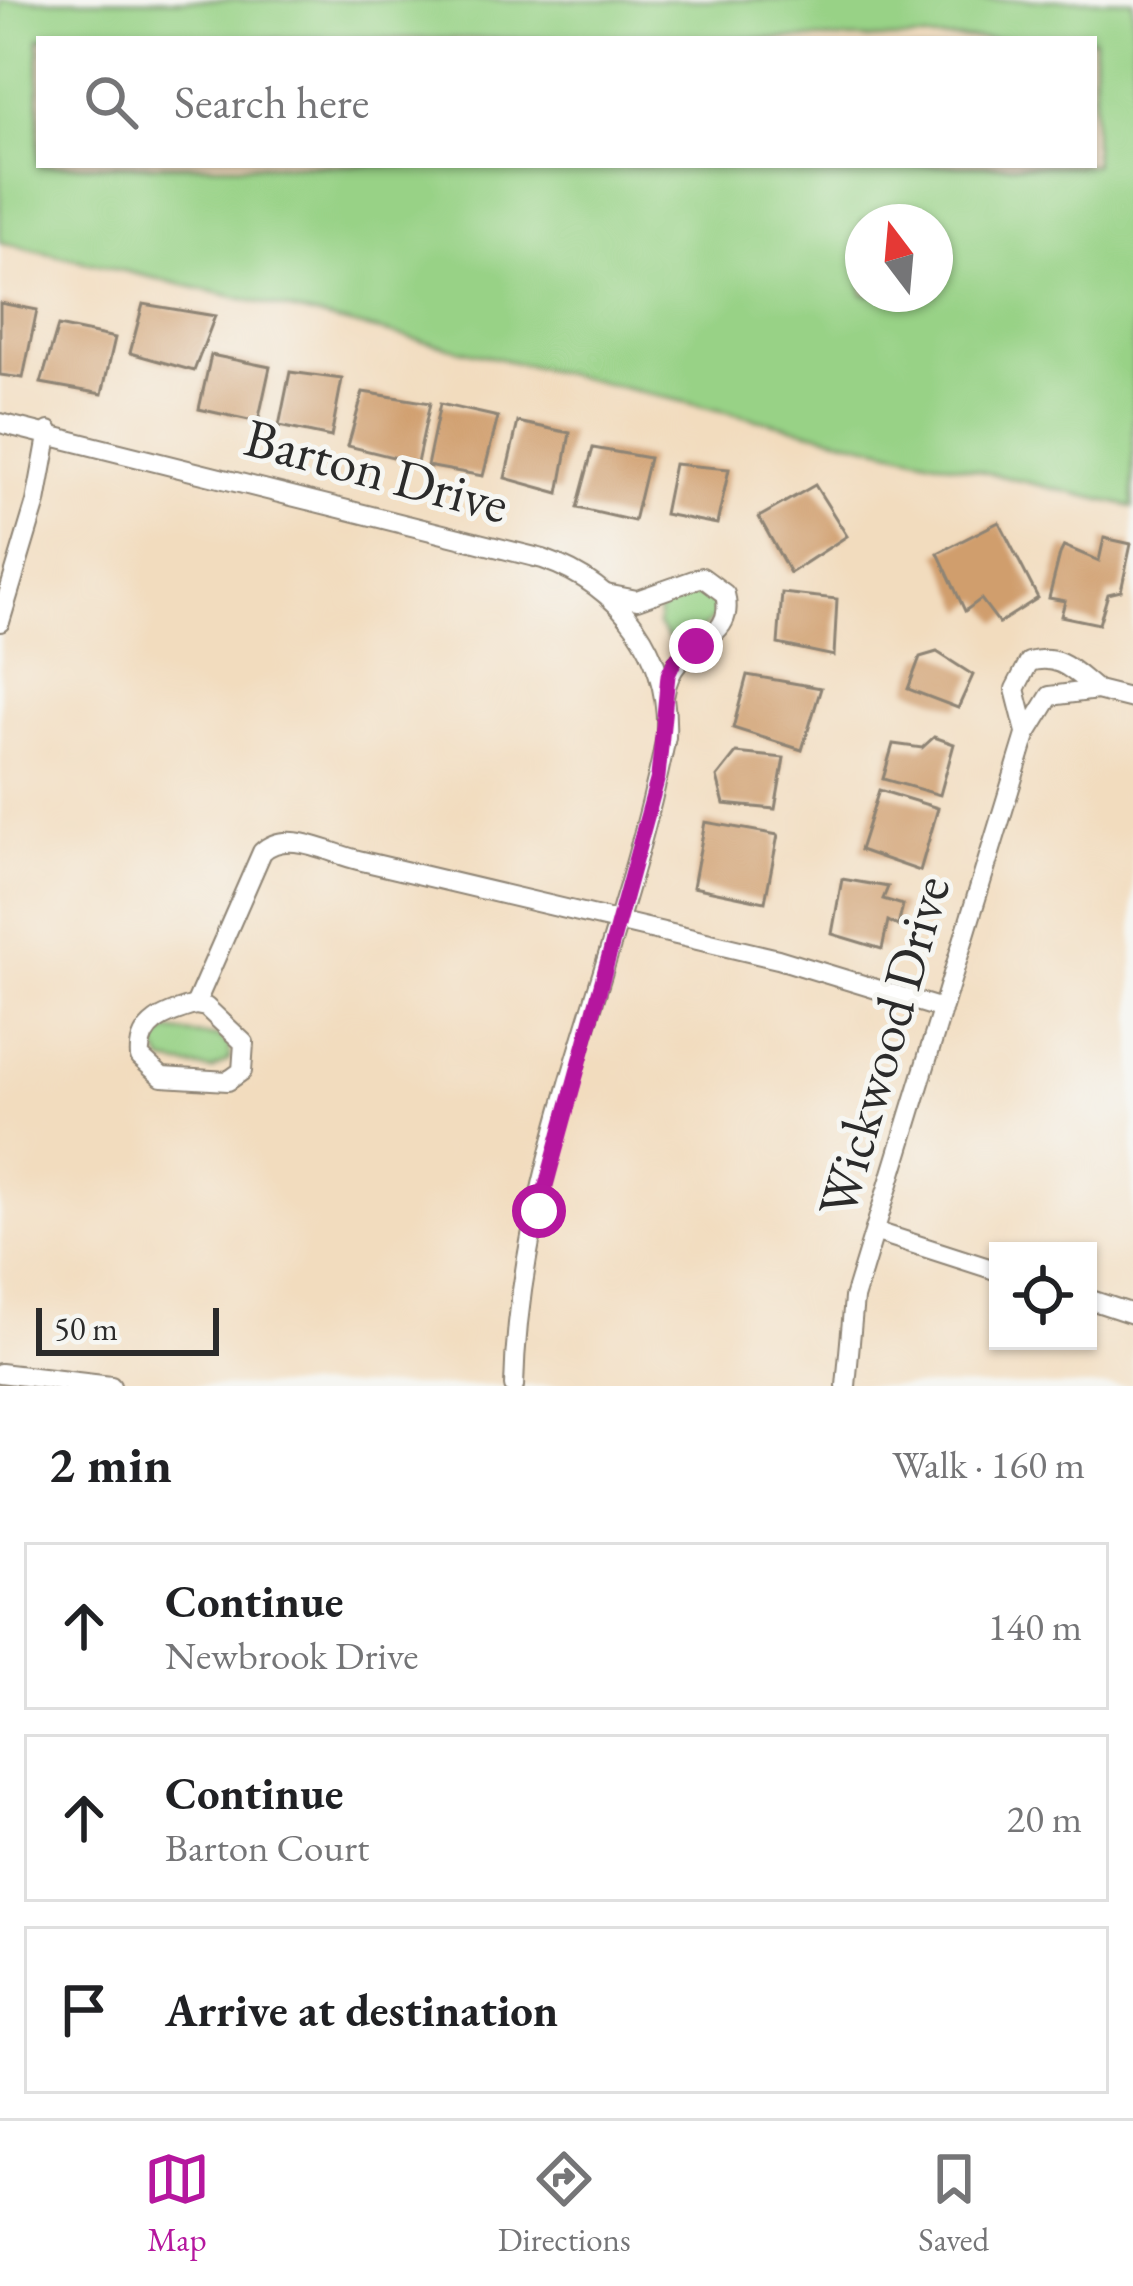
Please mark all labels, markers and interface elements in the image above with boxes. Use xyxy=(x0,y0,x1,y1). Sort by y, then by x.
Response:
search box xyxy=(36,36,1097,168)
icon: search xyxy=(78,69,144,135)
text: Search here xyxy=(174,73,369,131)
north arrow xyxy=(845,204,953,312)
street label: Barton Drive xyxy=(238,401,516,539)
route end xyxy=(669,619,723,673)
street label: Wickwood Drive xyxy=(801,867,965,1225)
route start xyxy=(512,1184,566,1238)
map controls xyxy=(989,1242,1097,1350)
button: locate xyxy=(989,1242,1097,1350)
scale bar xyxy=(36,1302,219,1355)
text: 50 m xyxy=(54,1307,118,1350)
text: 2 min xyxy=(48,1431,172,1497)
text: Walk · 160 m xyxy=(892,1439,1085,1490)
text: Continue xyxy=(165,1572,343,1630)
icon: ahead xyxy=(51,1593,117,1659)
text: 140 m xyxy=(988,1601,1082,1652)
text: Newbrook Drive xyxy=(165,1630,418,1681)
text: Continue xyxy=(165,1764,343,1822)
icon: ahead xyxy=(51,1785,117,1851)
text: 20 m xyxy=(1006,1793,1082,1844)
text: Barton Court xyxy=(165,1822,369,1873)
icon: arrive xyxy=(51,1977,117,2043)
text: Arrive at destination xyxy=(165,1981,558,2039)
tab: Map xyxy=(144,2146,210,2261)
tab: Directions xyxy=(498,2146,631,2261)
tab: Saved xyxy=(918,2146,989,2261)

